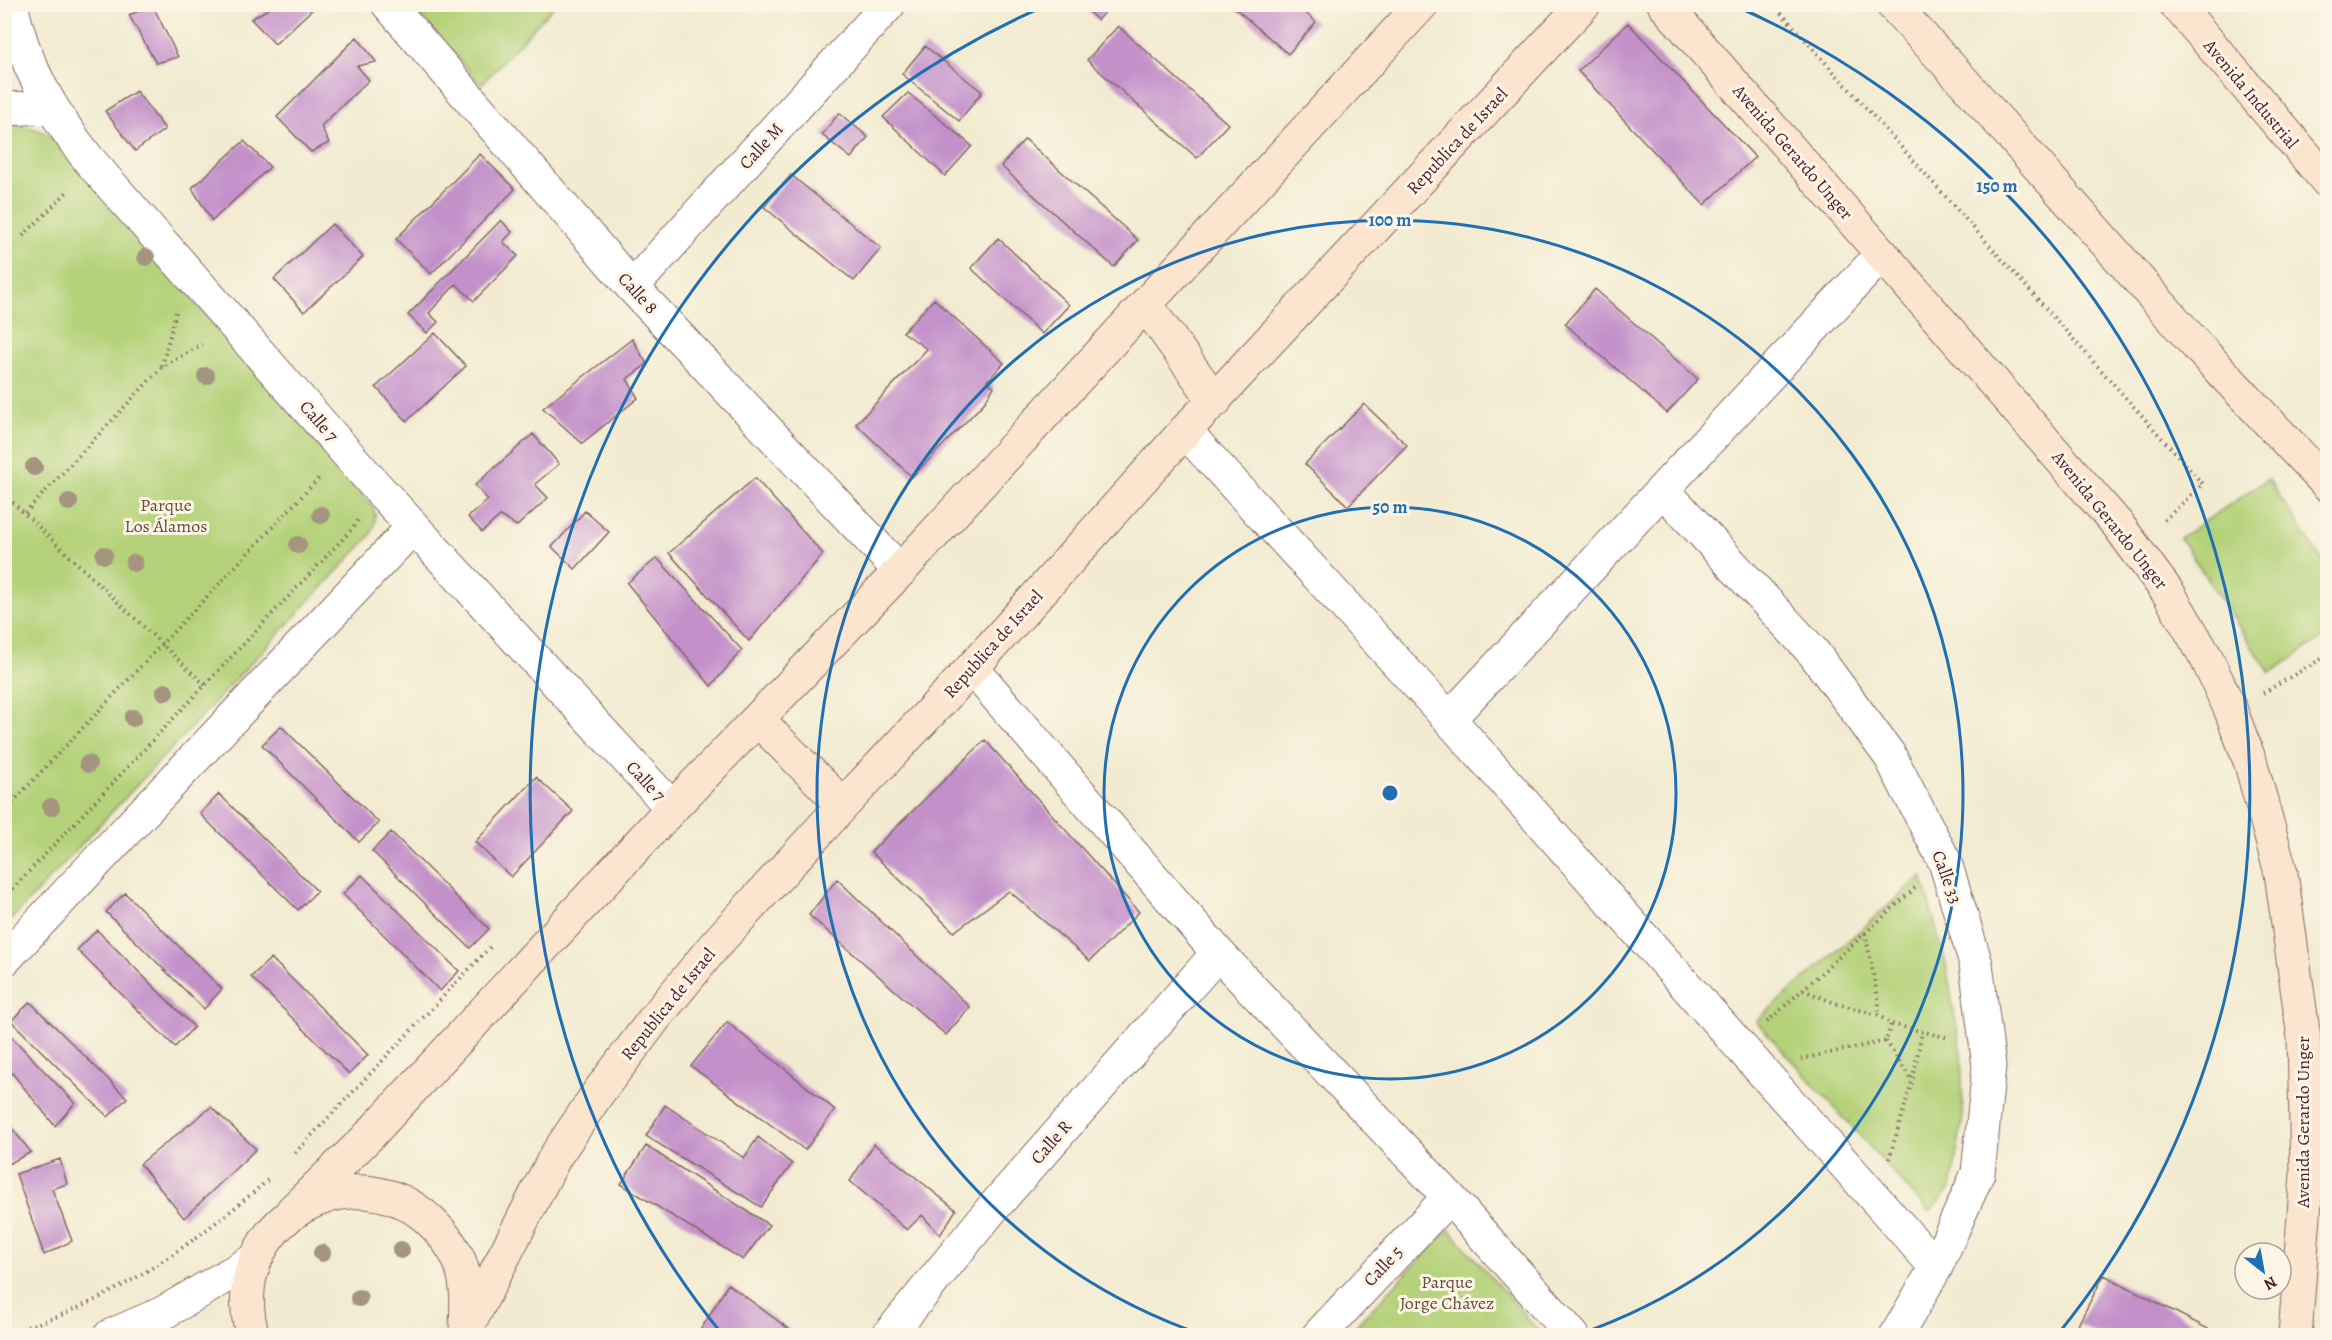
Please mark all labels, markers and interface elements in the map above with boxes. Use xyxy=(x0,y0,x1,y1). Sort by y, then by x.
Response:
street label: Avenida Industrial xyxy=(2197,33,2304,154)
street label: Avenida Gerardo Unger xyxy=(1727,78,1859,225)
street label: Republica de Israel xyxy=(1401,82,1513,200)
street label: Calle M xyxy=(734,117,788,175)
text: 150 m xyxy=(1976,174,2018,198)
text: 100 m xyxy=(1369,208,1411,232)
street label: Calle 8 xyxy=(613,267,663,319)
street label: Calle 7 xyxy=(294,395,344,447)
street label: Avenida Gerardo Unger xyxy=(2046,445,2173,594)
park label: Parque Los Álamos xyxy=(125,493,208,538)
text: 50 m xyxy=(1373,495,1407,519)
street label: Republica de Israel xyxy=(938,584,1048,703)
street label: Calle 7 xyxy=(621,755,671,807)
centre of rings xyxy=(1380,783,1400,803)
street label: Calle 33 xyxy=(1926,847,1968,907)
street label: Republica de Israel xyxy=(615,942,721,1065)
street label: Avenida Gerardo Unger xyxy=(2291,1036,2315,1209)
street label: Calle R xyxy=(1025,1115,1077,1169)
street label: Calle 5 xyxy=(1358,1240,1408,1292)
north arrow xyxy=(2233,1241,2293,1301)
park label: Parque Jorge Chávez xyxy=(1400,1270,1494,1315)
text: N xyxy=(2259,1271,2281,1296)

